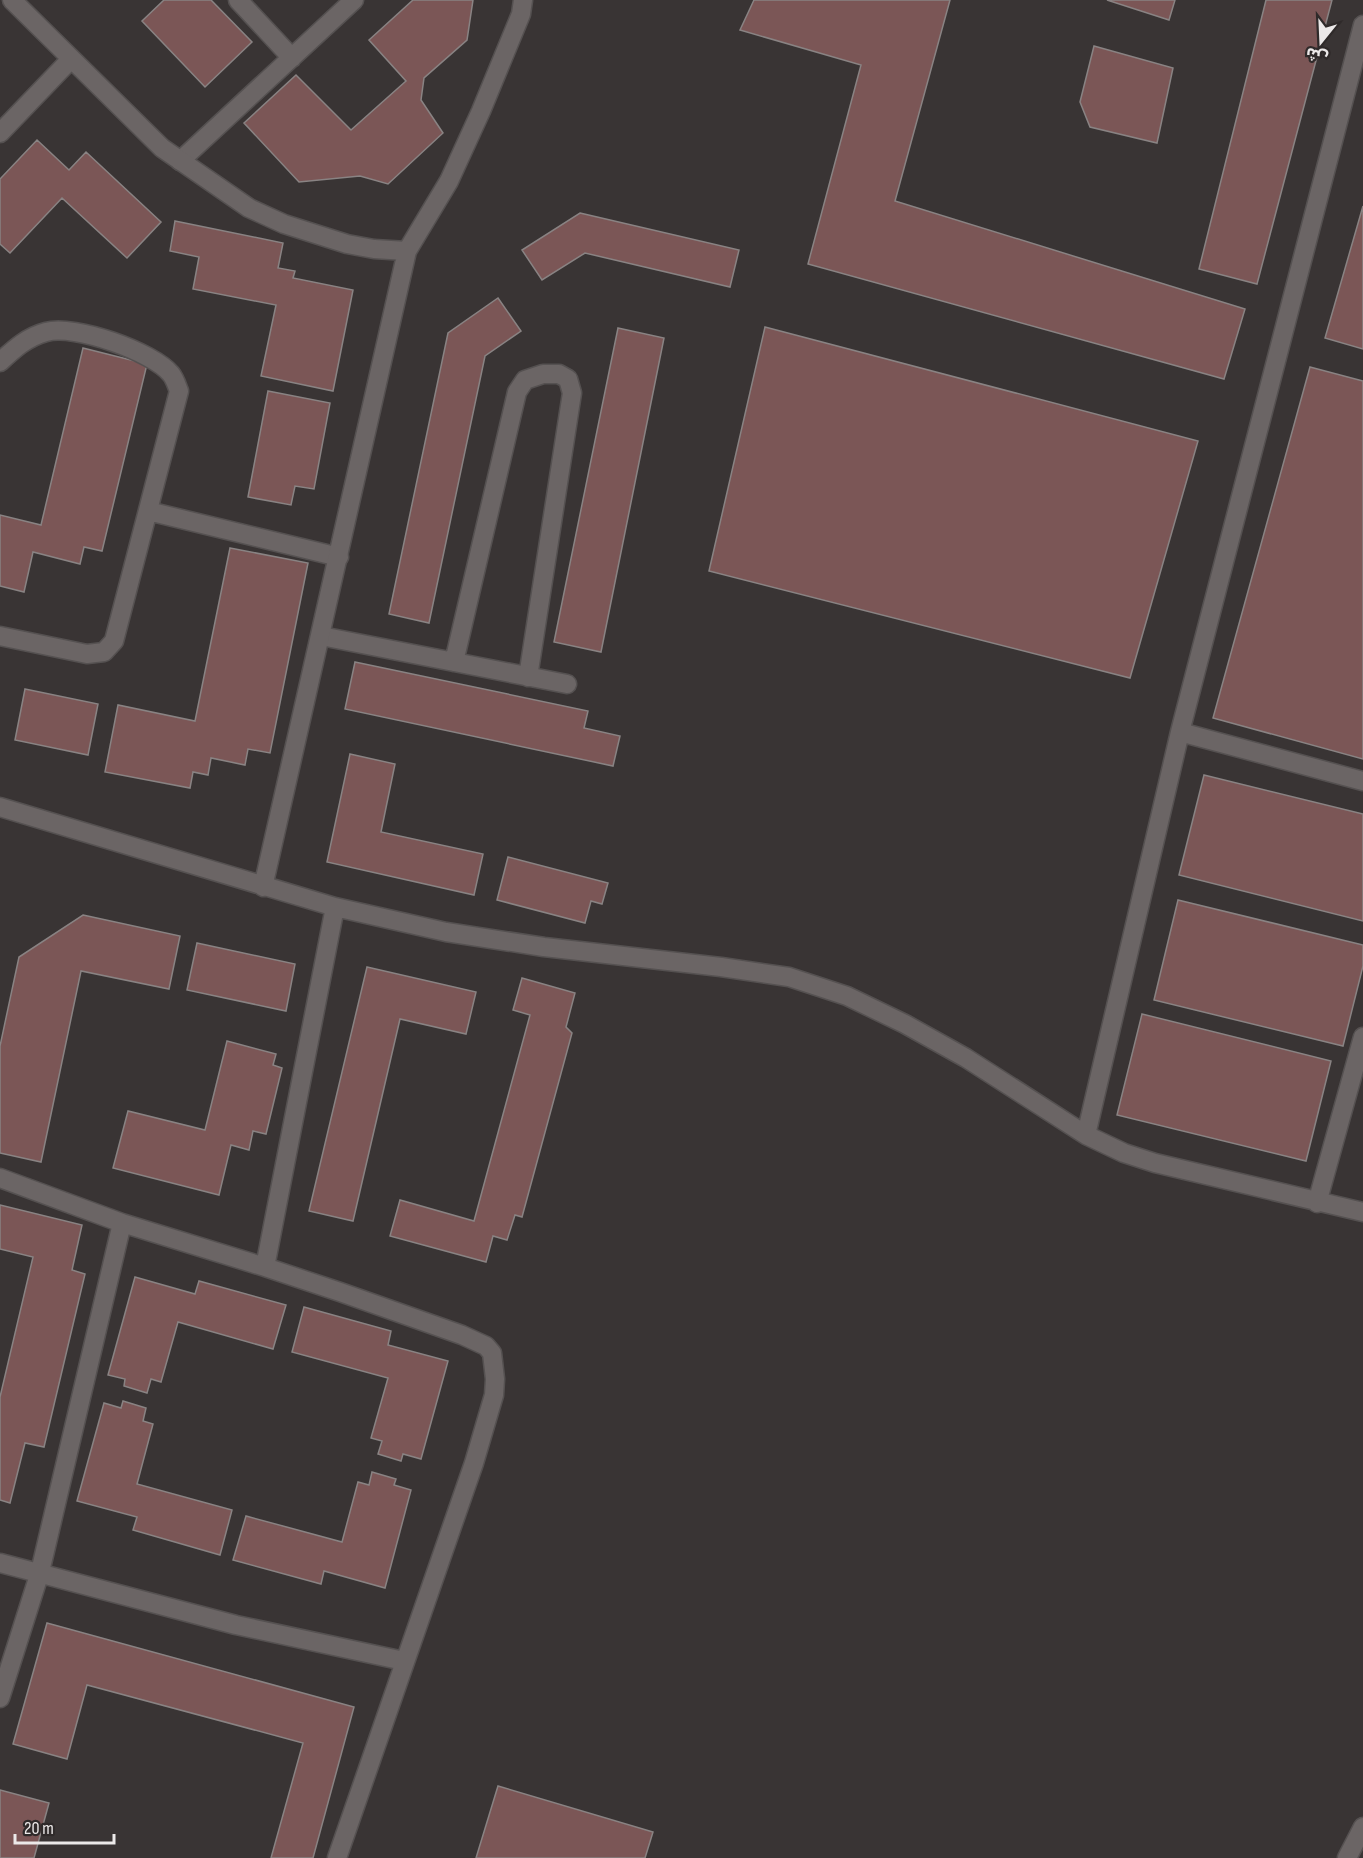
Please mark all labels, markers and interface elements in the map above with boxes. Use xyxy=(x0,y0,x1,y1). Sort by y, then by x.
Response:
north arrow xyxy=(1291,12,1351,72)
text: ش xyxy=(1303,42,1330,67)
scale bar xyxy=(15,1807,114,1845)
text: 20 m xyxy=(24,1818,54,1839)

